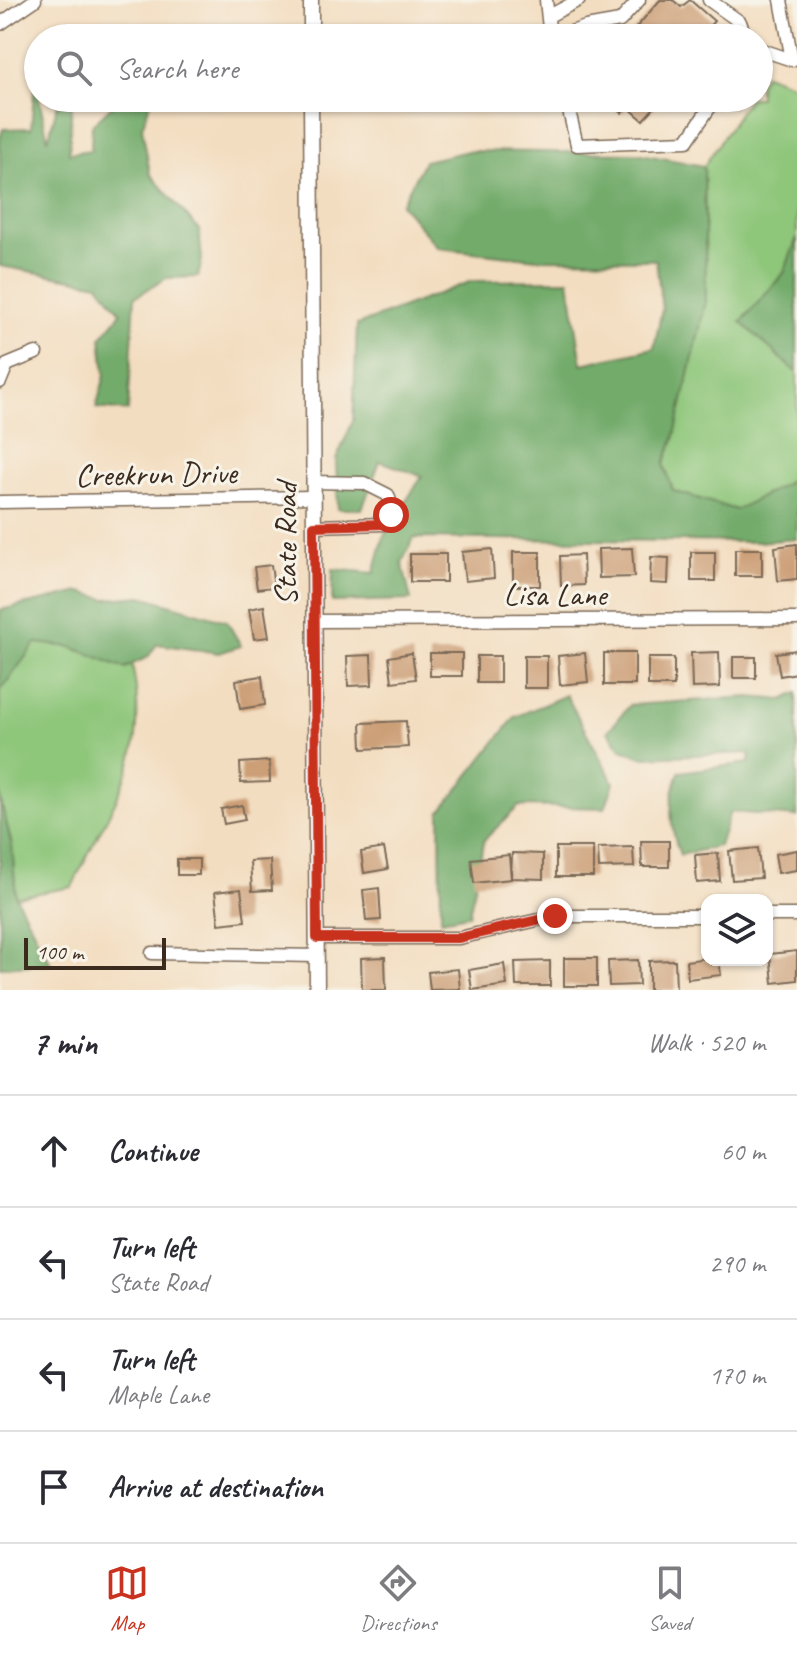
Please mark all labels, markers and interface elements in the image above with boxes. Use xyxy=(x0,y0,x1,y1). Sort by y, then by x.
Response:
search box xyxy=(24,24,773,112)
icon: search xyxy=(52,46,96,90)
text: Search here xyxy=(116,49,238,87)
street label: Creekrun Drive xyxy=(75,452,240,496)
street label: State Road xyxy=(265,478,306,606)
route start xyxy=(373,497,409,533)
street label: Lisa Lane xyxy=(504,574,609,615)
map controls xyxy=(701,894,773,966)
button: layers xyxy=(701,894,773,966)
route end xyxy=(537,898,573,934)
scale bar xyxy=(24,934,166,970)
text: 100 m xyxy=(36,938,83,966)
text: 7 min xyxy=(32,1021,97,1064)
text: Walk · 520 m xyxy=(648,1026,765,1059)
icon: ahead xyxy=(32,1129,76,1173)
text: Continue xyxy=(108,1132,198,1170)
text: 60 m xyxy=(721,1135,765,1168)
text: Turn left xyxy=(108,1228,195,1266)
icon: left xyxy=(32,1241,76,1285)
text: 290 m xyxy=(709,1247,765,1280)
text: State Road xyxy=(108,1266,208,1299)
text: Turn left xyxy=(108,1340,195,1378)
icon: left xyxy=(32,1353,76,1397)
text: 170 m xyxy=(709,1359,765,1392)
text: Maple Lane xyxy=(108,1378,209,1411)
icon: arrive xyxy=(32,1465,76,1509)
text: Arrive at destination xyxy=(108,1468,323,1506)
tab: Map xyxy=(105,1561,149,1637)
tab: Directions xyxy=(360,1561,437,1637)
tab: Saved xyxy=(648,1561,692,1637)

